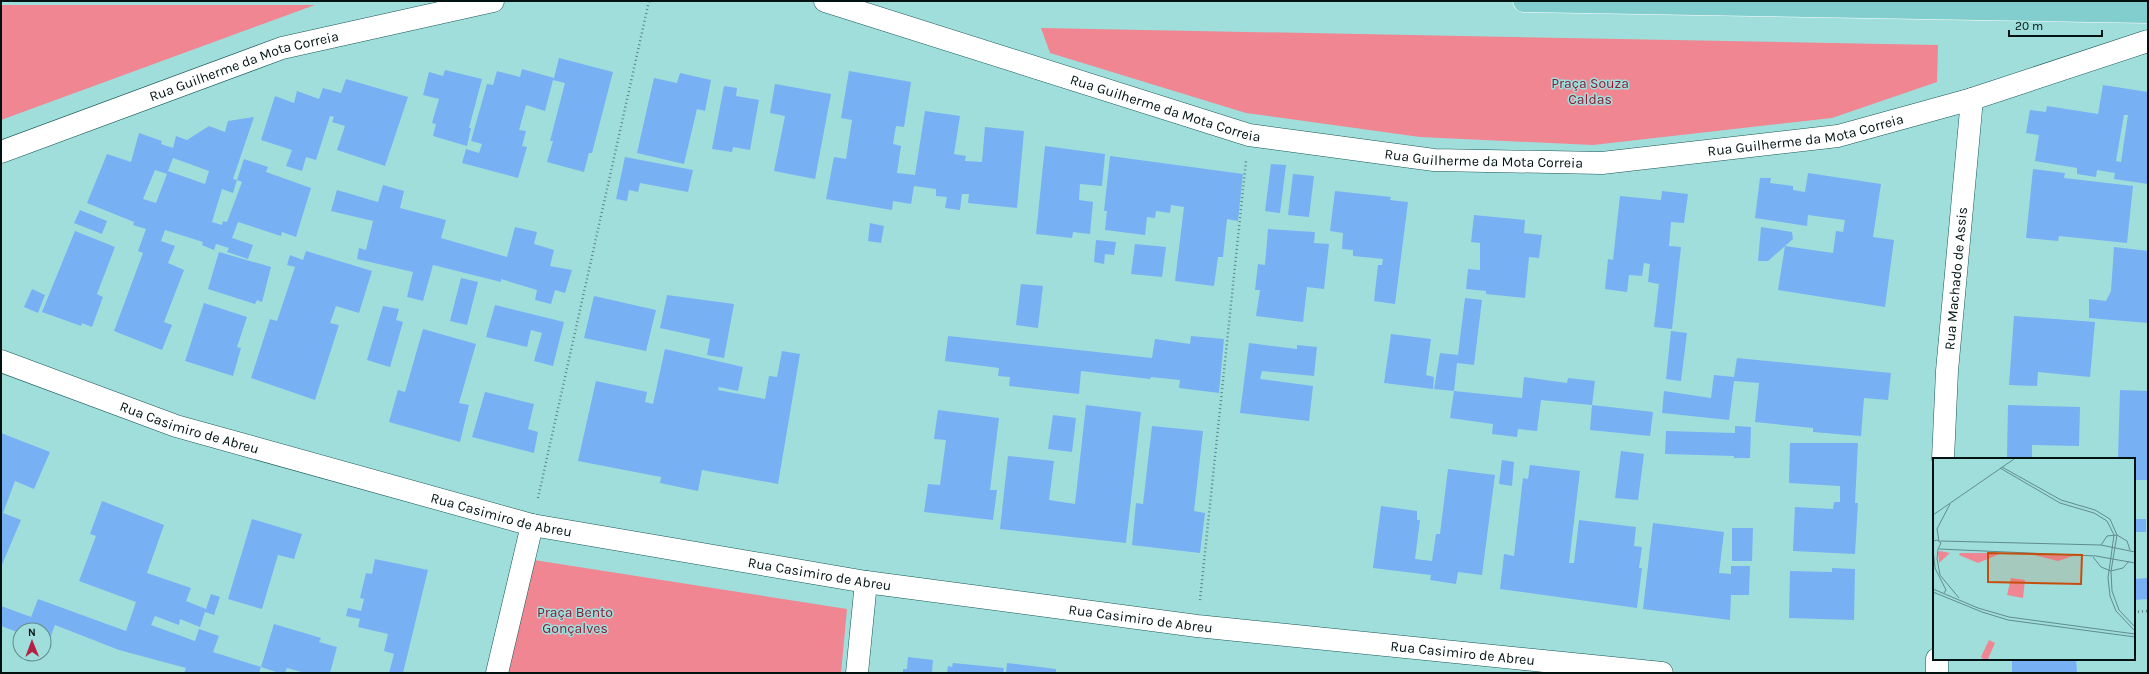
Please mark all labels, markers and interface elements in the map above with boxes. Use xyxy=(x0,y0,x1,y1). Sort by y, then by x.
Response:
scale bar xyxy=(2009,12,2102,38)
text: 20 m xyxy=(2015,19,2043,33)
street label: Rua Guilherme da Mota Correia xyxy=(147,28,340,105)
street label: Rua Guilherme da Mota Correia xyxy=(1068,71,1262,145)
park label: Praça Souza Caldas xyxy=(1551,75,1629,108)
street label: Rua Guilherme da Mota Correia xyxy=(1707,110,1905,160)
street label: Rua Guilherme da Mota Correia xyxy=(1384,145,1583,172)
street label: Rua Machado de Assis xyxy=(1941,206,1971,351)
street label: Rua Casimiro de Abreu xyxy=(117,398,261,458)
inset map xyxy=(1933,458,2135,660)
street label: Rua Casimiro de Abreu xyxy=(429,489,573,541)
street label: Rua Casimiro de Abreu xyxy=(747,554,892,594)
street label: Rua Casimiro de Abreu xyxy=(1067,601,1213,637)
park label: Praça Bento Gonçalves xyxy=(537,604,613,637)
north arrow xyxy=(12,622,52,662)
text: N xyxy=(28,626,36,639)
street label: Rua Casimiro de Abreu xyxy=(1390,638,1536,669)

